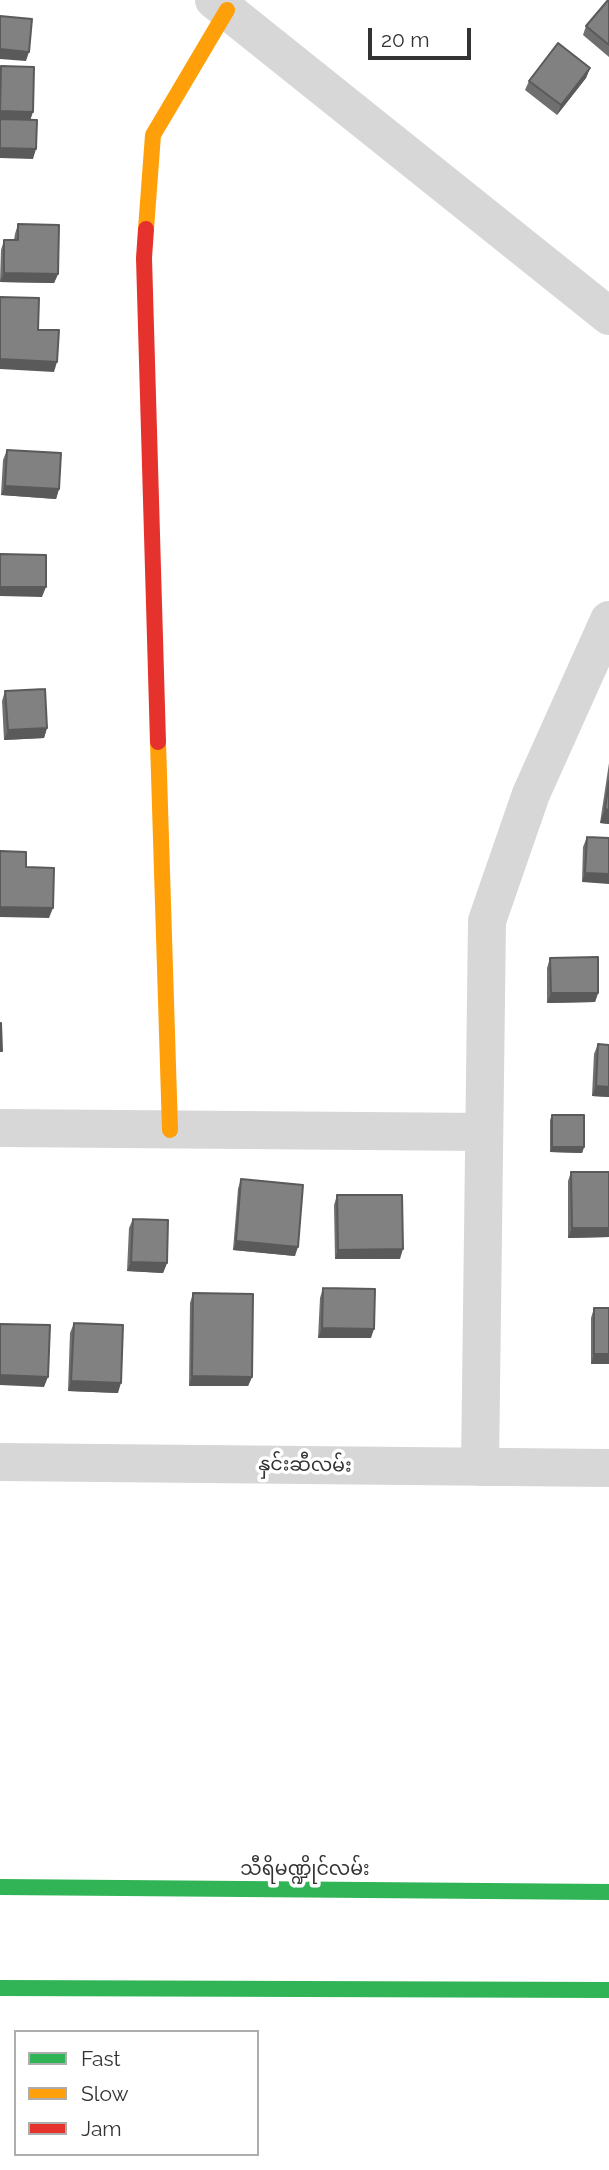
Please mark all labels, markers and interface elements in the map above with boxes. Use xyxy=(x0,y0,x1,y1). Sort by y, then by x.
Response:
scale bar xyxy=(371,14,474,58)
text: 20 m xyxy=(381,27,429,52)
street label: နှင်းဆီလမ်း xyxy=(258,1453,352,1477)
street label: သီရိမဏ္ဍိုင်လမ်း xyxy=(240,1858,370,1880)
legend xyxy=(14,2030,259,2156)
text: Fast xyxy=(81,2046,121,2071)
text: Slow xyxy=(81,2081,129,2106)
text: Jam xyxy=(81,2116,122,2141)

